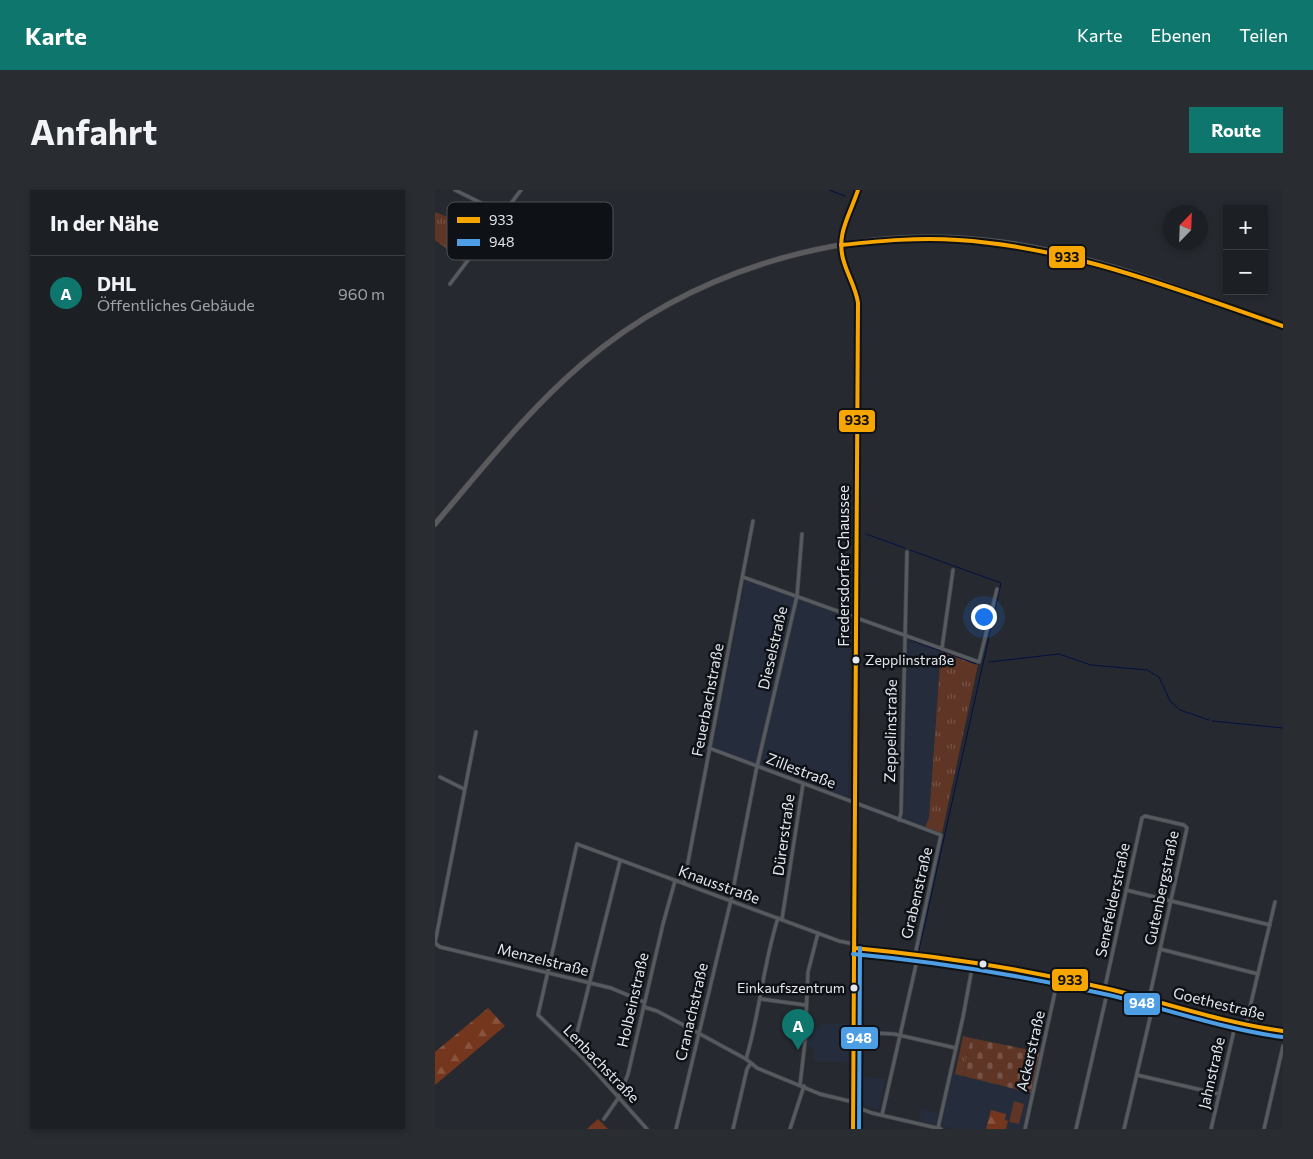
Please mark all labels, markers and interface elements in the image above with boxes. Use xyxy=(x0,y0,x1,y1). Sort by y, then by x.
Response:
text: Karte xyxy=(25,21,87,50)
text: Karte xyxy=(1077,24,1122,46)
text: Ebenen xyxy=(1150,24,1211,46)
text: Teilen xyxy=(1239,24,1288,46)
button: Route xyxy=(1189,107,1283,153)
text: Anfahrt xyxy=(30,109,157,152)
legend xyxy=(447,202,613,260)
north arrow xyxy=(1163,205,1208,250)
map controls xyxy=(1223,205,1268,295)
button: + xyxy=(1223,205,1268,250)
text: In der Nähe xyxy=(50,210,159,235)
text: 933 xyxy=(489,211,513,228)
text: 948 xyxy=(489,233,514,250)
line badge: 933 xyxy=(1048,245,1086,269)
text: 933 xyxy=(1055,248,1079,265)
button: − xyxy=(1223,250,1268,295)
text: DHL xyxy=(97,272,136,295)
text: A xyxy=(60,284,72,303)
text: 960 m xyxy=(338,284,385,303)
text: Öffentliches Gebäude xyxy=(97,295,255,314)
line badge: 933 xyxy=(838,409,876,433)
text: 933 xyxy=(845,411,869,428)
street label: Fredersdorfer Chaussee xyxy=(834,485,852,647)
street label: Dieselstraße xyxy=(754,604,790,691)
your location xyxy=(971,604,997,630)
street label: Feuerbachstraße xyxy=(687,642,727,758)
place label: Zepplinstraße xyxy=(865,651,954,668)
marker: Zepplinstraße xyxy=(851,655,861,665)
street label: Zeppelinstraße xyxy=(880,679,900,783)
street label: Zillestraße xyxy=(764,749,839,792)
street label: Dürerstraße xyxy=(768,793,798,877)
street label: Gutenbergstraße xyxy=(1140,829,1182,947)
street label: Senefelderstraße xyxy=(1091,841,1133,959)
street label: Grabenstraße xyxy=(897,845,935,940)
street label: Knausstraße xyxy=(676,861,763,907)
street label: Menzelstraße xyxy=(496,939,591,979)
street label: Holbeinstraße xyxy=(612,950,652,1049)
unlabelled marker xyxy=(978,959,988,969)
street label: Cranachstraße xyxy=(671,961,711,1063)
line badge: 933 xyxy=(1051,968,1089,992)
text: 933 xyxy=(1058,971,1082,988)
place label: Einkaufszentrum xyxy=(737,979,845,996)
marker: Einkaufszentrum xyxy=(849,983,859,993)
street label: Goethestraße xyxy=(1171,983,1267,1023)
line badge: 948 xyxy=(1123,992,1161,1016)
text: 948 xyxy=(1129,994,1155,1011)
street label: Ackerstraße xyxy=(1012,1008,1048,1093)
pin: A xyxy=(782,1009,814,1050)
street label: Lenbachstraße xyxy=(560,1021,643,1106)
line badge: 948 xyxy=(840,1026,879,1050)
text: 948 xyxy=(846,1029,872,1046)
street label: Jahnstraße xyxy=(1194,1035,1228,1110)

